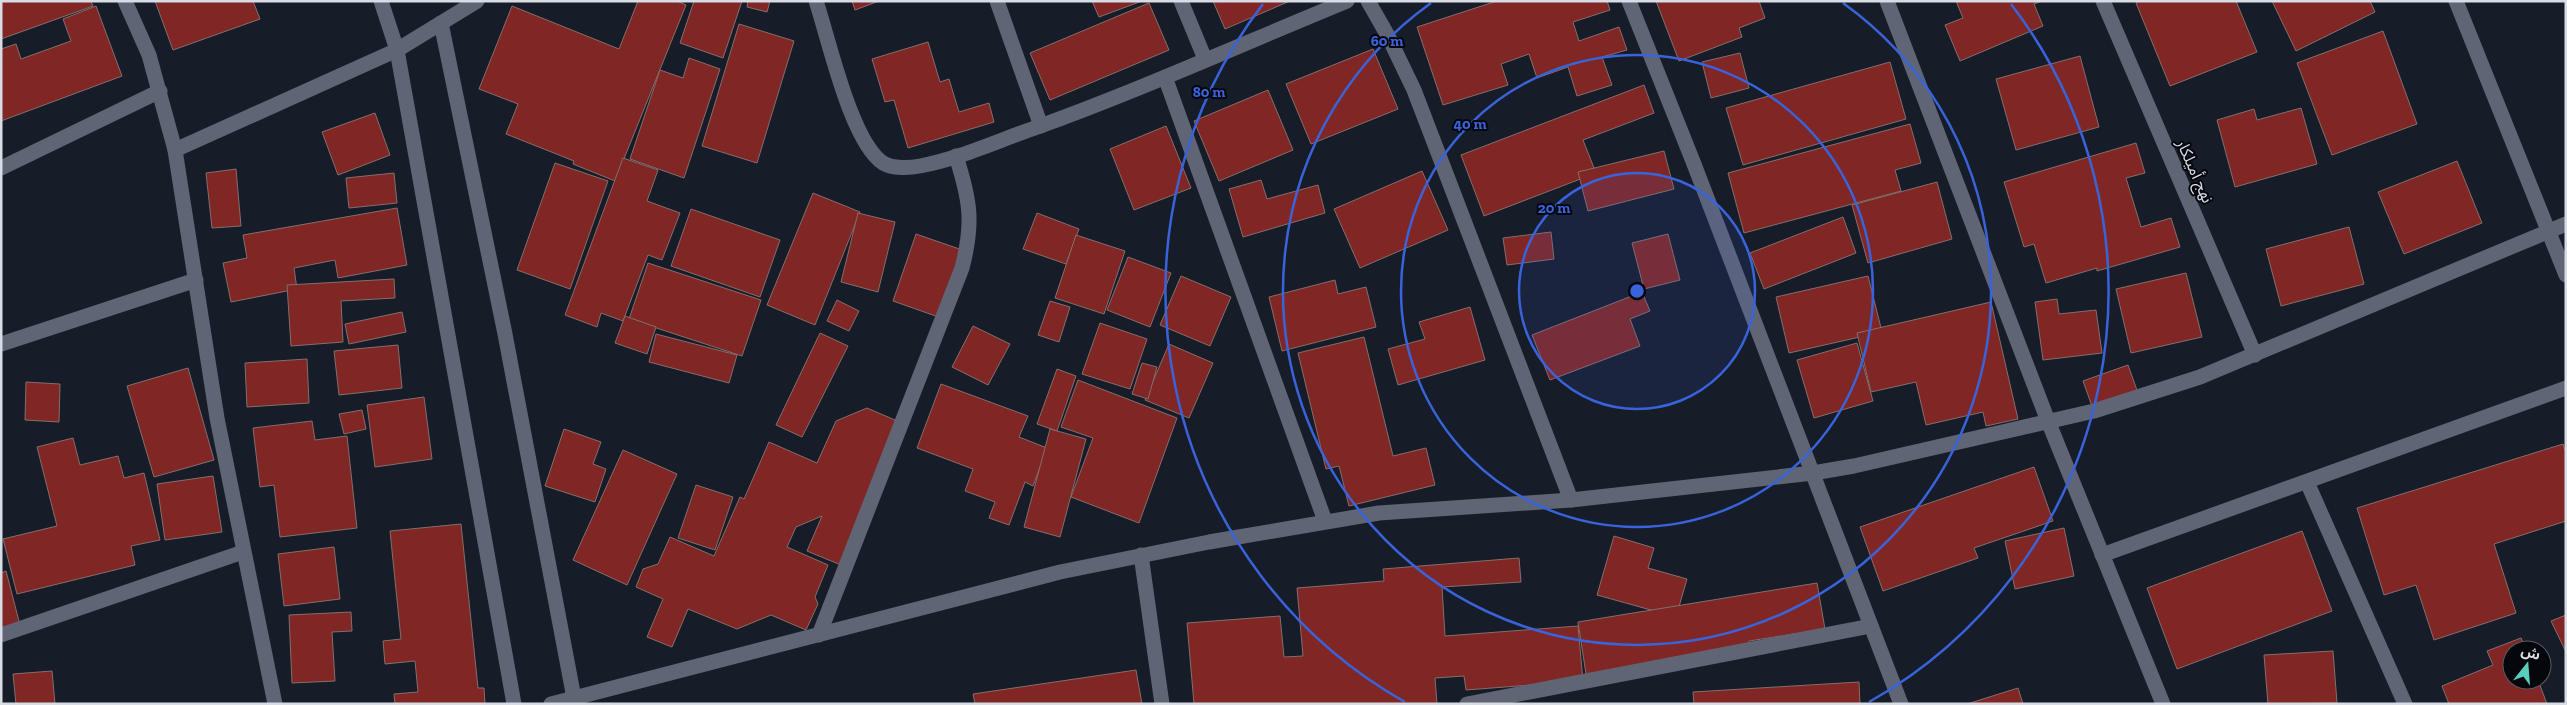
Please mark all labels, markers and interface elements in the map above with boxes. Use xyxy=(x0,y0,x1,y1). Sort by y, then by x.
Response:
text: 60 m xyxy=(1371,32,1403,50)
text: 80 m xyxy=(1193,83,1225,101)
text: 40 m xyxy=(1453,115,1487,133)
street label: نهج أميلكار xyxy=(2169,135,2218,207)
text: 20 m xyxy=(1538,199,1570,217)
centre of rings xyxy=(1628,282,1646,300)
north arrow xyxy=(2502,640,2552,690)
text: ش xyxy=(2519,642,2542,664)

